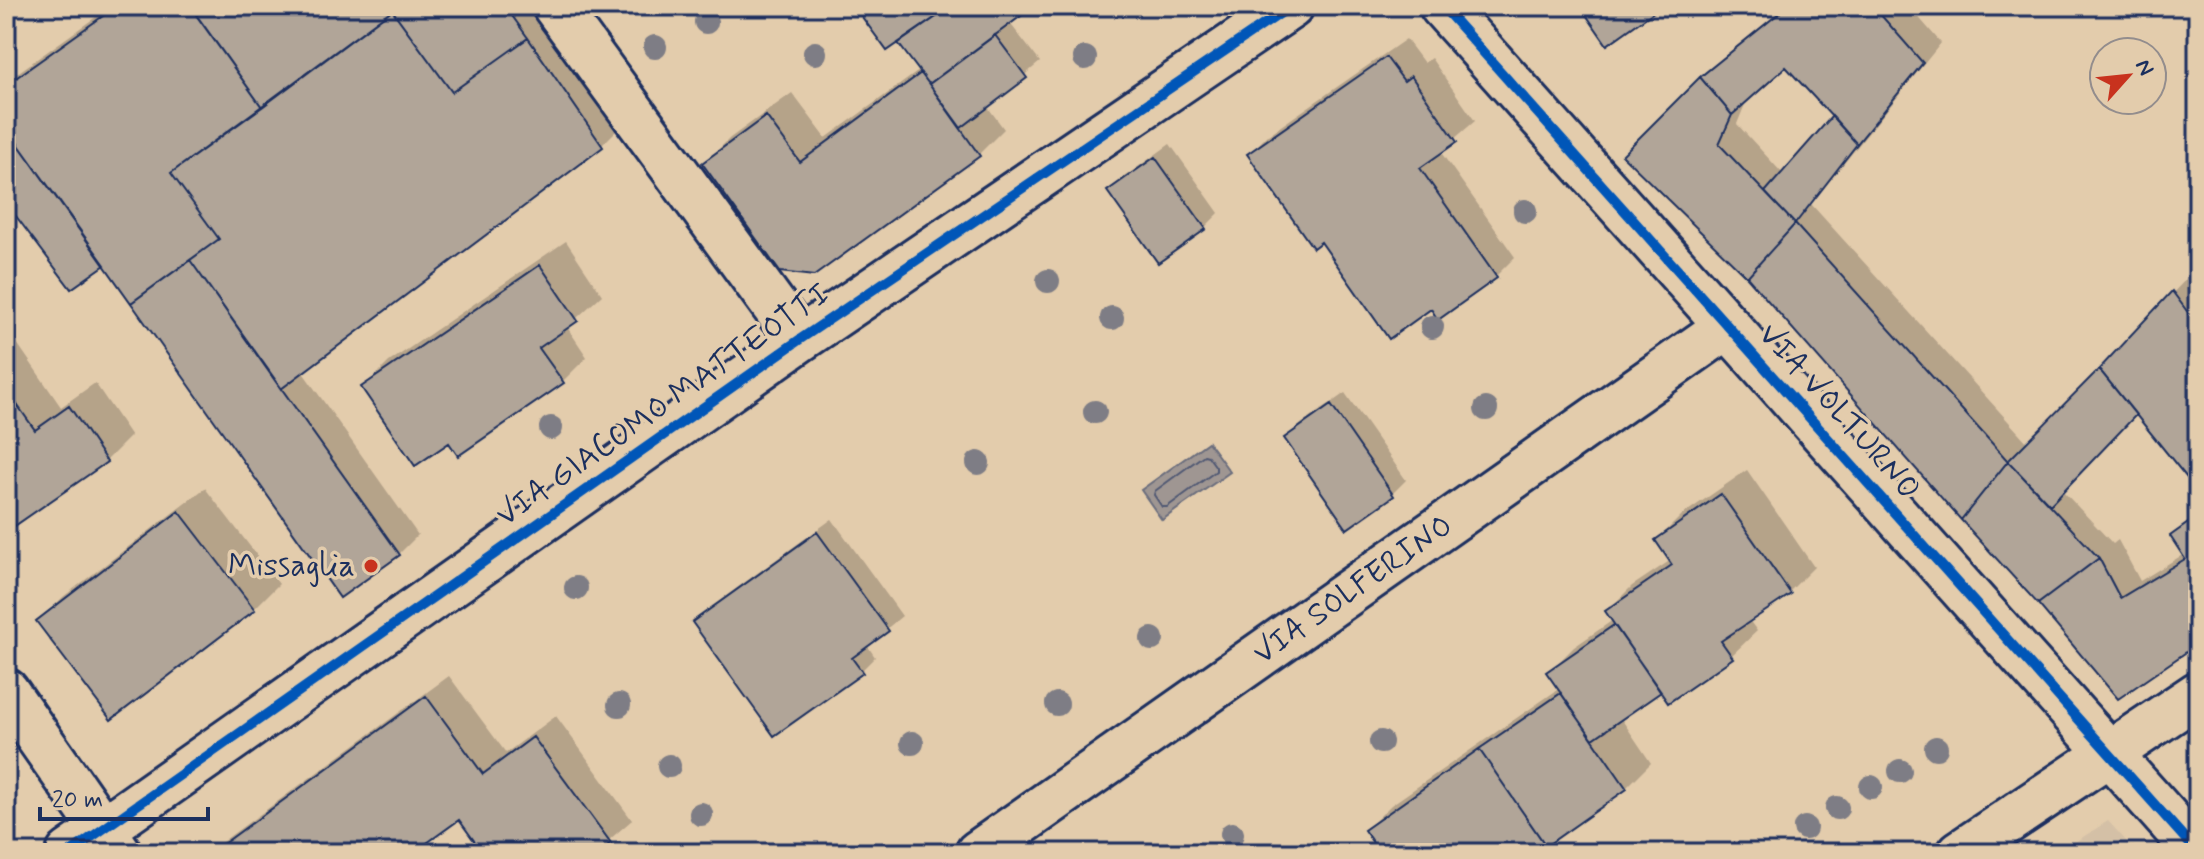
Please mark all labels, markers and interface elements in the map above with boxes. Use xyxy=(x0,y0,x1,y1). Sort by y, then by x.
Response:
north arrow xyxy=(2088,36,2168,116)
text: N xyxy=(2128,55,2160,81)
street label: VIA GIACOMO MATTEOTTI xyxy=(488,274,838,536)
street label: VIA VOLTURNO xyxy=(1748,315,1930,509)
street label: VIA SOLFERINO xyxy=(1245,505,1461,675)
place label: Missaglia xyxy=(228,545,355,587)
marker: Missaglia xyxy=(362,557,380,575)
scale bar xyxy=(40,771,208,821)
text: 20 m xyxy=(52,785,103,816)

